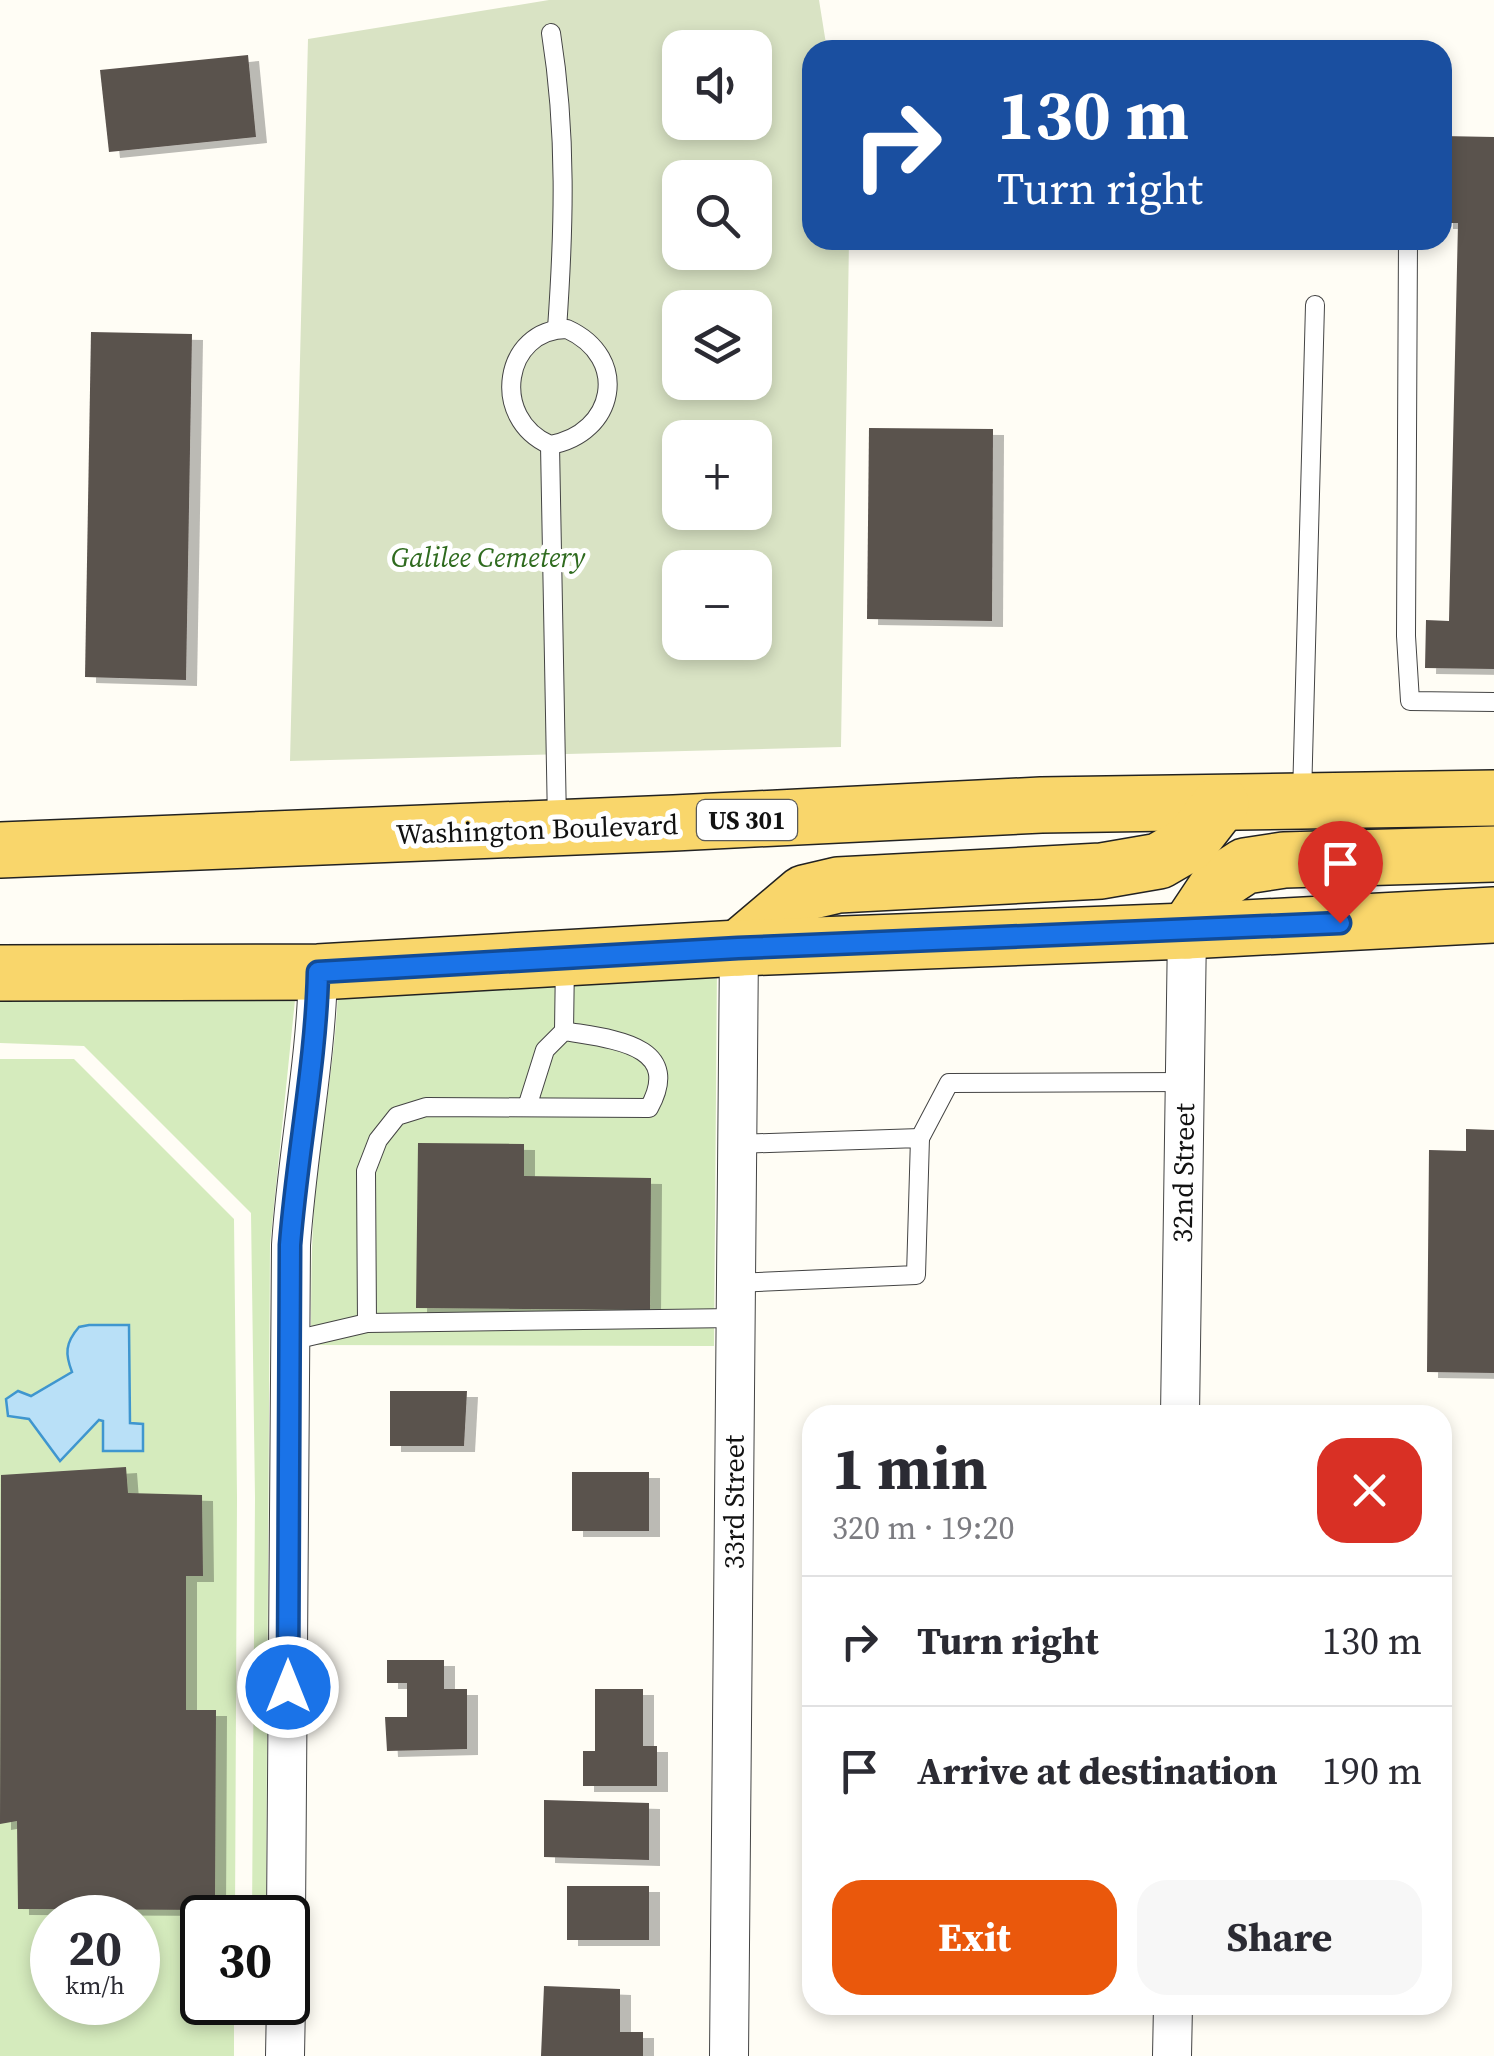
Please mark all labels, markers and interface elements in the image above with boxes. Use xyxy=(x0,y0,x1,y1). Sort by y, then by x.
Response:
map controls xyxy=(662,30,772,660)
button: sound xyxy=(662,30,772,140)
text: 130 m xyxy=(997,66,1189,162)
icon: right xyxy=(832,80,962,210)
text: Turn right xyxy=(997,157,1203,219)
button: search xyxy=(662,160,772,270)
button: layers xyxy=(662,290,772,400)
button: + xyxy=(662,420,772,530)
park label: Galilee Cemetery xyxy=(391,538,586,576)
button: − xyxy=(662,550,772,660)
road number: US 301 xyxy=(697,800,797,840)
street label: Washington Boulevard xyxy=(395,805,679,853)
pin xyxy=(1298,821,1383,924)
icon: arrive xyxy=(1313,836,1368,891)
street label: 32nd Street xyxy=(1163,1102,1203,1243)
text: 1 min xyxy=(832,1427,988,1509)
street label: 33rd Street xyxy=(715,1434,753,1569)
button: close xyxy=(1317,1438,1422,1543)
text: 320 m · 19:20 xyxy=(832,1506,1014,1550)
icon: right xyxy=(832,1614,887,1669)
text: Turn right xyxy=(917,1615,1099,1667)
text: 130 m xyxy=(1322,1615,1422,1667)
position arrow xyxy=(236,1635,340,1739)
icon: arrive xyxy=(832,1744,887,1799)
text: Arrive at destination xyxy=(917,1745,1278,1797)
text: 190 m xyxy=(1322,1745,1422,1797)
button: Exit xyxy=(832,1880,1117,1995)
button: Share xyxy=(1137,1880,1422,1995)
speed limit sign: 30 xyxy=(180,1895,310,2025)
text: 20 xyxy=(68,1913,122,1982)
text: km/h xyxy=(65,1968,125,2002)

